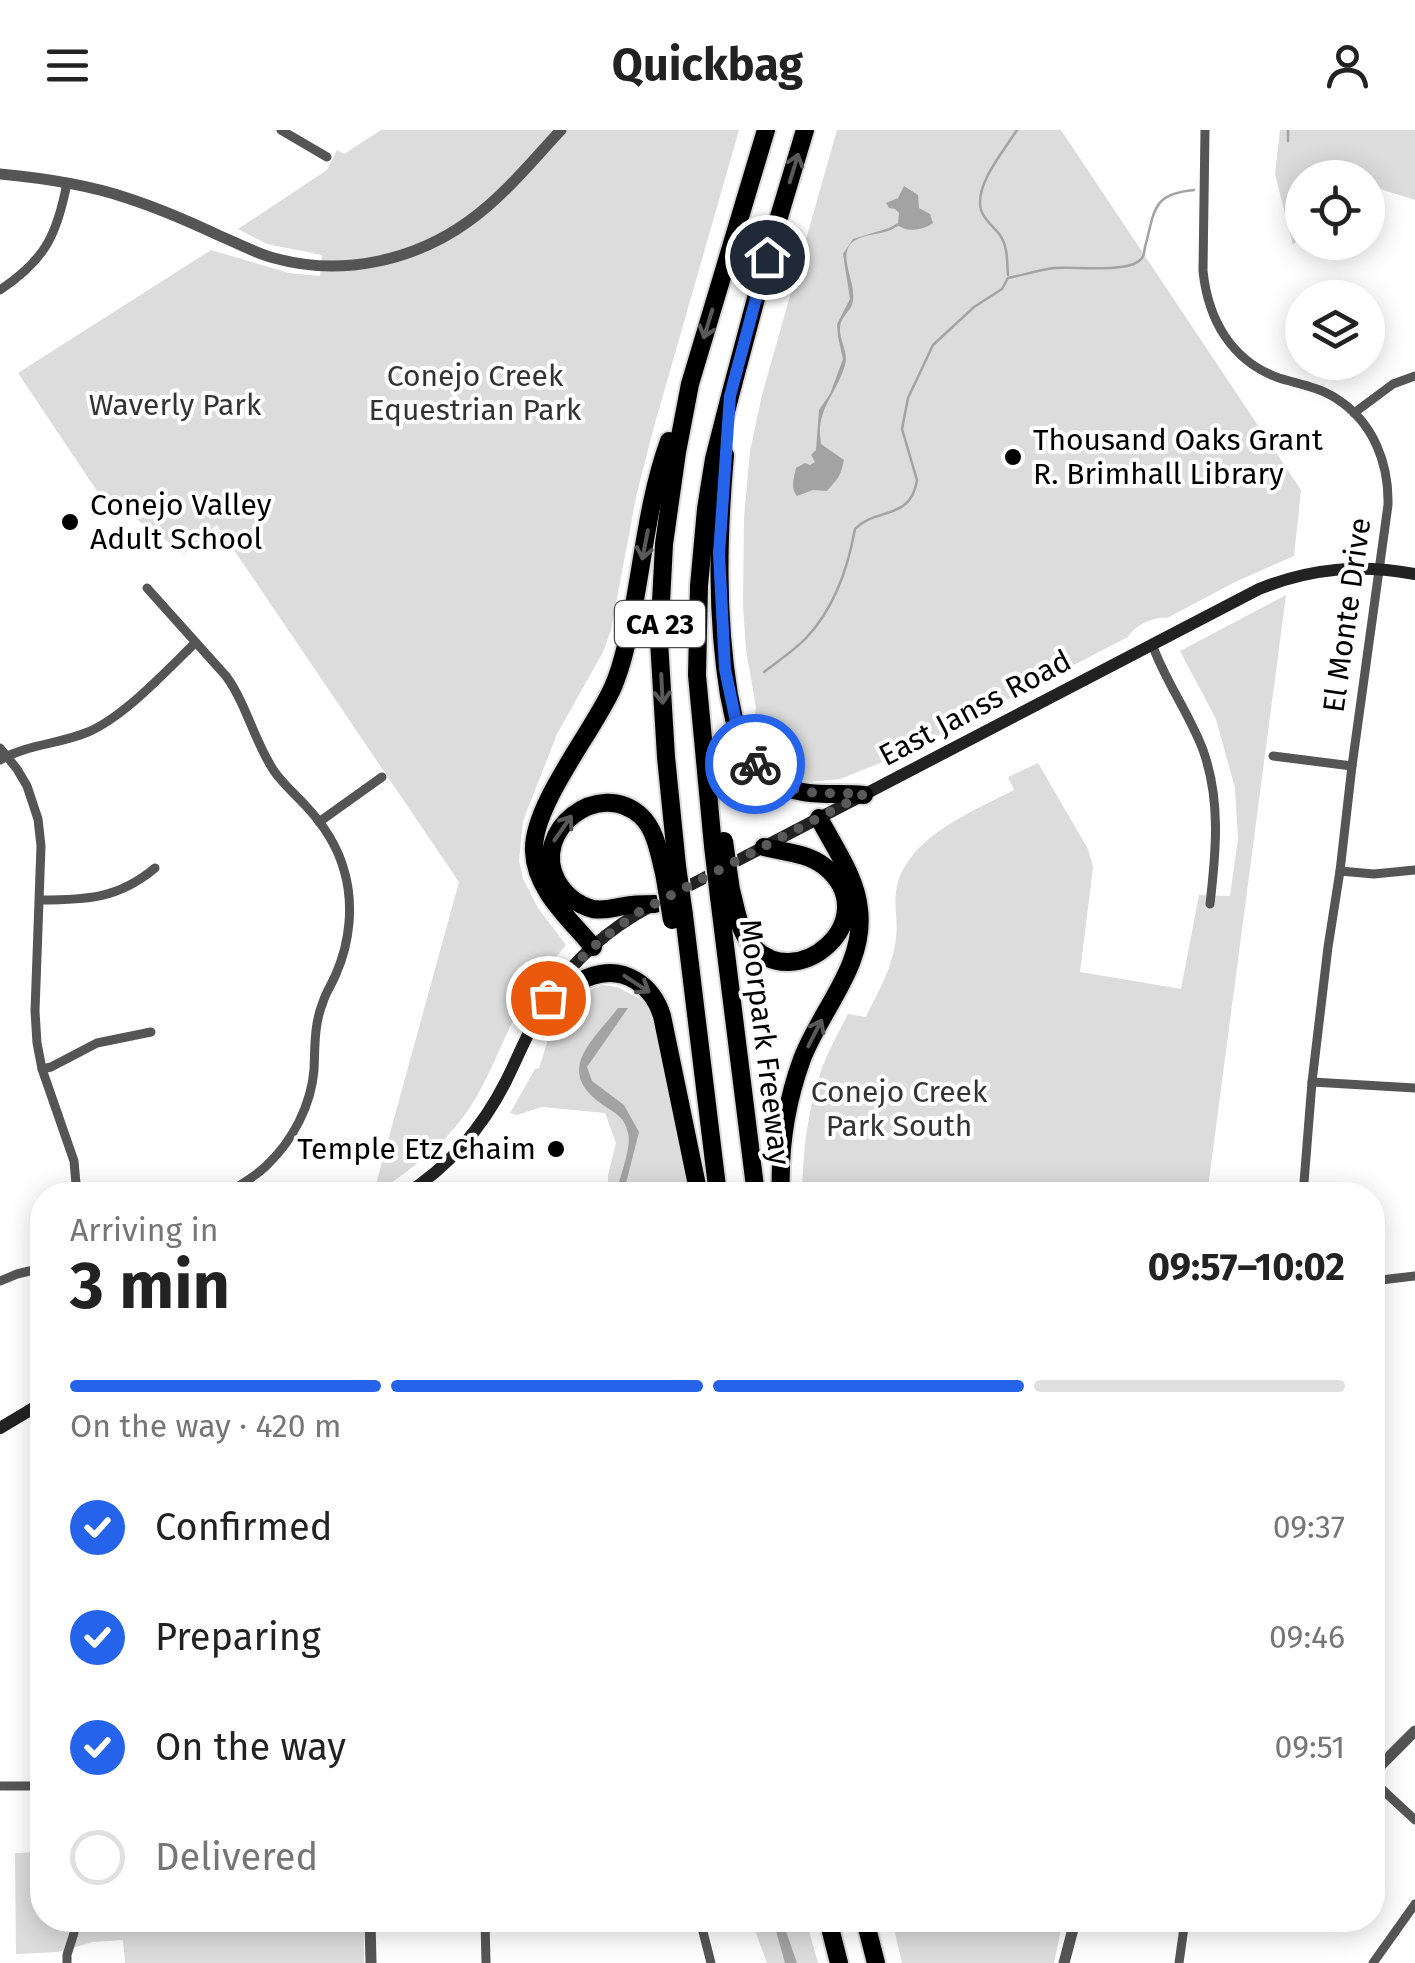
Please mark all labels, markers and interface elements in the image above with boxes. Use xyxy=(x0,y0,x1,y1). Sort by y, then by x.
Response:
icon: menu xyxy=(40,38,95,93)
text: Quickbag xyxy=(612,38,803,92)
icon: person xyxy=(1320,38,1375,93)
one-way arrow xyxy=(786,152,804,184)
map controls xyxy=(1285,160,1385,380)
button: locate xyxy=(1285,160,1385,260)
pin xyxy=(725,215,810,300)
icon: home xyxy=(740,230,795,285)
button: layers xyxy=(1285,280,1385,380)
one-way arrow xyxy=(698,308,716,339)
park label: Conejo Creek Equestrian Park xyxy=(369,358,582,428)
park label: Waverly Park xyxy=(89,387,262,423)
place label: Thousand Oaks Grant R. Brimhall Library xyxy=(1033,422,1323,492)
marker: Thousand Oaks Grant R. Brimhall Library xyxy=(1002,446,1024,468)
place label: Conejo Valley Adult School xyxy=(90,487,272,557)
marker: Conejo Valley Adult School xyxy=(59,511,81,533)
street label: El Monte Drive xyxy=(1316,515,1378,715)
one-way arrow xyxy=(635,528,654,561)
road number: CA 23 xyxy=(615,601,705,647)
street label: East Janss Road xyxy=(873,642,1077,774)
one-way arrow xyxy=(653,672,672,704)
courier xyxy=(705,714,805,814)
icon: bike xyxy=(728,737,783,792)
one-way arrow xyxy=(552,815,573,842)
street label: Moorpark Freeway xyxy=(732,917,798,1167)
pin xyxy=(506,956,591,1041)
icon: bag xyxy=(521,971,576,1026)
one-way arrow xyxy=(622,974,650,994)
one-way arrow xyxy=(806,1019,825,1049)
park label: Conejo Creek Park South xyxy=(811,1074,988,1144)
place label: Temple Etz Chaim xyxy=(297,1131,536,1167)
marker: Temple Etz Chaim xyxy=(545,1138,567,1160)
text: Arriving in xyxy=(70,1211,218,1249)
text: 09:57–10:02 xyxy=(1148,1244,1345,1290)
text: 3 min xyxy=(70,1247,230,1325)
text: On the way · 420 m xyxy=(70,1407,341,1445)
icon: check xyxy=(70,1500,125,1555)
text: Confirmed xyxy=(155,1504,333,1550)
text: 09:37 xyxy=(1273,1508,1345,1546)
icon: check xyxy=(70,1610,125,1665)
text: Preparing xyxy=(155,1614,321,1660)
text: 09:46 xyxy=(1269,1618,1345,1656)
icon: check xyxy=(70,1720,125,1775)
text: On the way xyxy=(155,1724,346,1770)
text: 09:51 xyxy=(1275,1728,1345,1766)
text: Delivered xyxy=(155,1834,318,1880)

